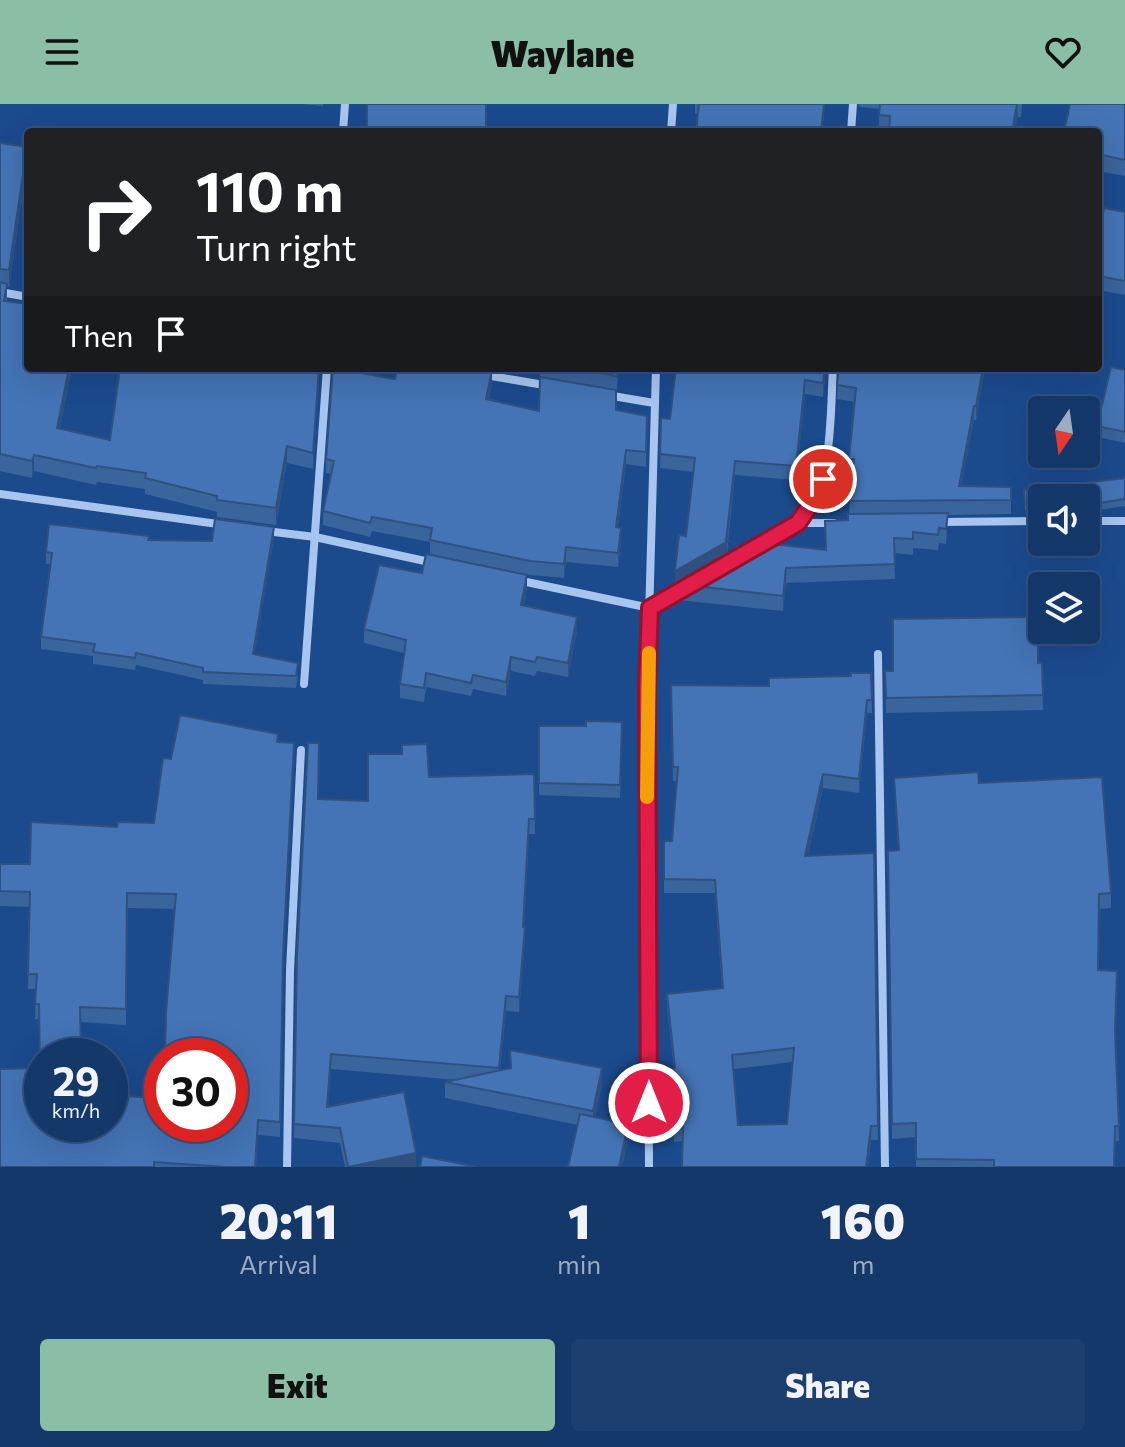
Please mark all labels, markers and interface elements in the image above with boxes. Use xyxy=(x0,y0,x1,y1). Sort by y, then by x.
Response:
icon: menu xyxy=(40,30,84,74)
text: Waylane xyxy=(491,30,634,74)
icon: heart xyxy=(1041,30,1085,74)
text: 110 m xyxy=(196,155,343,224)
icon: right xyxy=(64,160,168,264)
text: Turn right xyxy=(196,224,357,268)
icon: arrive xyxy=(149,312,193,356)
text: Then xyxy=(64,316,133,353)
north arrow xyxy=(1028,396,1100,468)
map controls xyxy=(1028,396,1100,644)
pin xyxy=(789,445,857,513)
icon: arrive xyxy=(801,457,845,501)
button: sound xyxy=(1028,484,1100,556)
button: layers xyxy=(1028,572,1100,644)
speed limit sign: 30 xyxy=(144,1038,248,1142)
text: 29 xyxy=(52,1055,100,1104)
position arrow xyxy=(607,1061,691,1145)
text: km/h xyxy=(52,1098,100,1122)
text: 20:11 xyxy=(220,1190,337,1249)
text: 1 xyxy=(568,1190,590,1249)
text: 160 xyxy=(821,1190,905,1249)
text: Arrival xyxy=(239,1248,318,1279)
text: min xyxy=(557,1248,601,1279)
text: m xyxy=(852,1248,874,1279)
button: Exit xyxy=(40,1339,555,1431)
button: Share xyxy=(571,1339,1085,1431)

